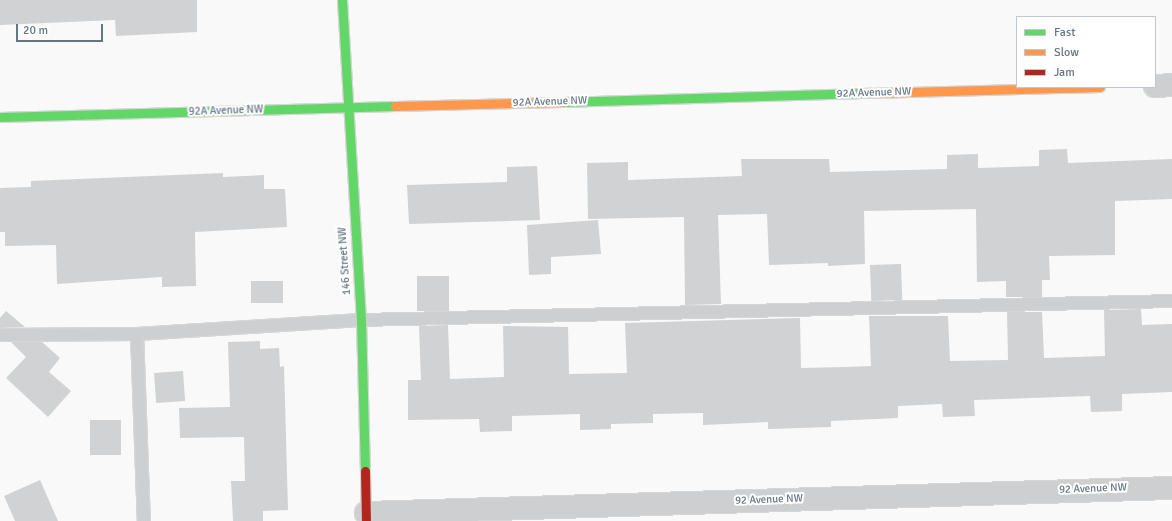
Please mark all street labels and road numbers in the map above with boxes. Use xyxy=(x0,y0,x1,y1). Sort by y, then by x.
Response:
street label: 92A Avenue NW xyxy=(836,85,912,101)
street label: 92A Avenue NW xyxy=(512,94,588,110)
street label: 92A Avenue NW xyxy=(188,103,264,119)
street label: 146 Street NW xyxy=(336,227,354,295)
street label: 92 Avenue NW xyxy=(1059,481,1127,497)
street label: 92 Avenue NW xyxy=(735,492,803,508)

